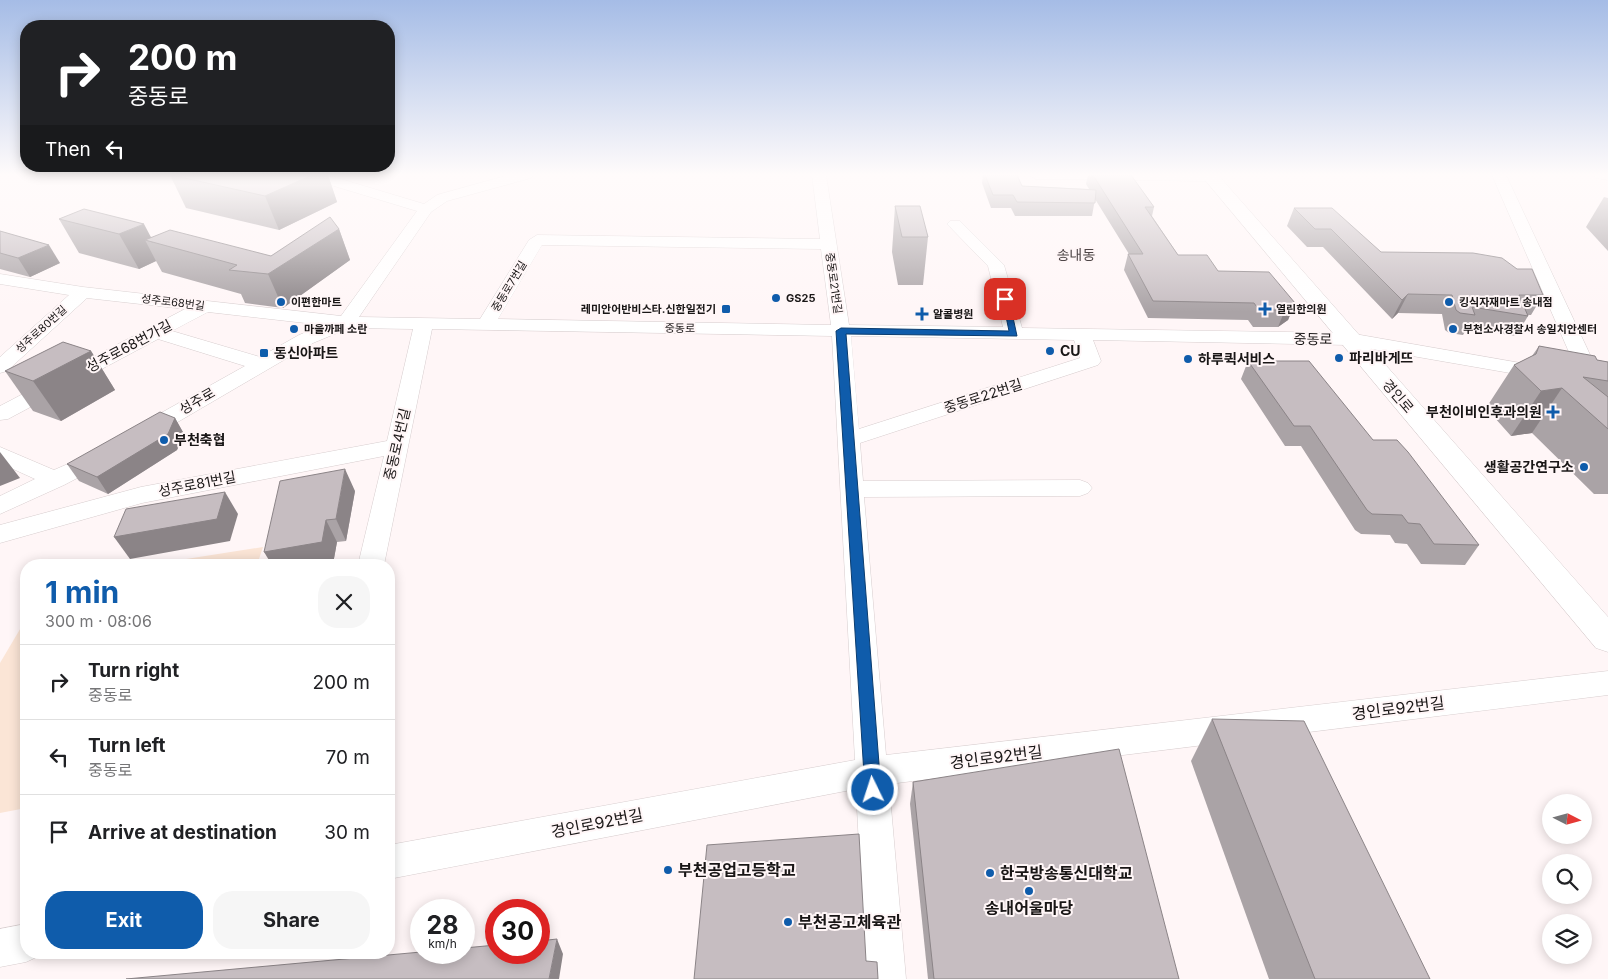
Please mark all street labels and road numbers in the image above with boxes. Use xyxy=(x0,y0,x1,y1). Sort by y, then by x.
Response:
street label: 중동로21번길 xyxy=(823,251,845,315)
street label: 중동로7번길 xyxy=(488,258,530,314)
street label: 성주로68번길 xyxy=(140,291,206,313)
street label: 성주로80번길 xyxy=(12,302,70,356)
street label: 성주로68번가길 xyxy=(83,316,175,375)
street label: 중동로 xyxy=(665,321,695,335)
street label: 중동로 xyxy=(1294,330,1333,347)
street label: 중동로22번길 xyxy=(941,375,1024,416)
street label: 경인로 xyxy=(1379,376,1418,416)
street label: 성주로 xyxy=(176,383,218,418)
street label: 중동로4번길 xyxy=(380,406,413,482)
street label: 성주로81번길 xyxy=(157,468,237,499)
street label: 경인로92번길 xyxy=(1350,692,1446,724)
street label: 경인로92번길 xyxy=(948,741,1044,773)
street label: 경인로92번길 xyxy=(549,804,645,842)

